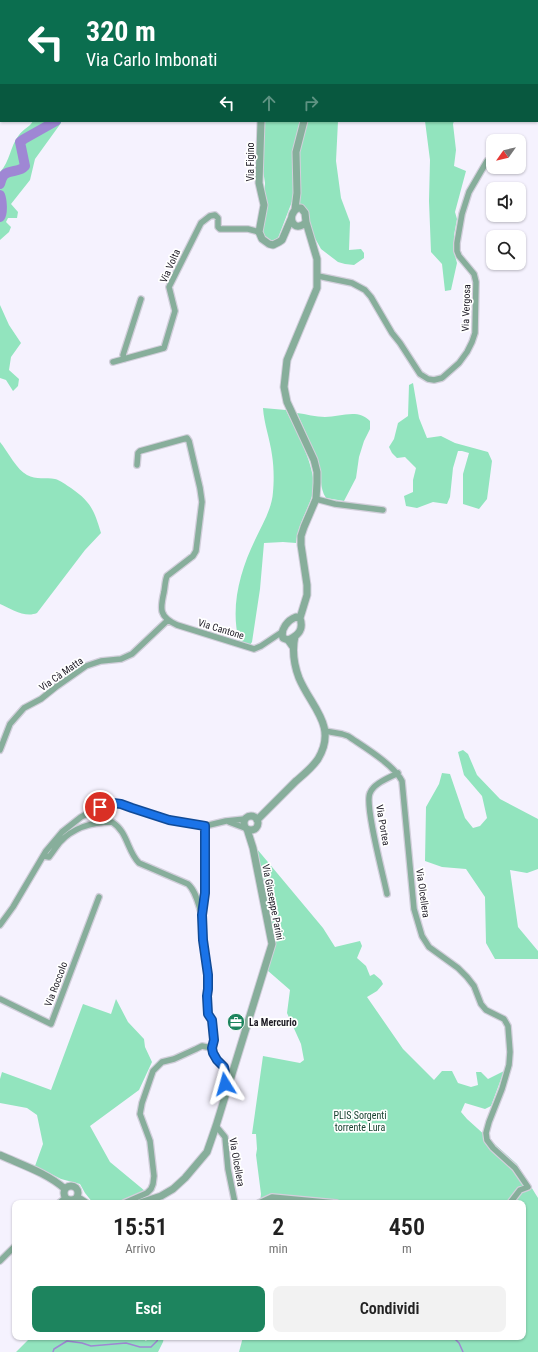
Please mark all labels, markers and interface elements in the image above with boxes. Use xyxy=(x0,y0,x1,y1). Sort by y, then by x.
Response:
text: 320 m xyxy=(86,15,156,48)
icon: left xyxy=(20,16,72,68)
text: Via Carlo Imbonati xyxy=(86,49,217,70)
icon: left xyxy=(216,92,238,114)
icon: ahead xyxy=(258,92,280,114)
icon: right xyxy=(300,92,322,114)
north arrow xyxy=(486,134,526,174)
map controls xyxy=(486,134,526,270)
street label: Via Figino xyxy=(245,142,256,182)
button: sound xyxy=(486,182,526,222)
button: search xyxy=(486,230,526,270)
street label: Via Volta xyxy=(158,247,182,284)
street label: Via Vergosa xyxy=(460,284,472,332)
street label: Via Cantone xyxy=(197,617,246,641)
street label: Via Cà Matta xyxy=(37,655,85,693)
pin xyxy=(83,790,117,824)
icon: arrive xyxy=(89,796,111,818)
street label: Via Portea xyxy=(374,804,392,846)
street label: Via Giuseppe Parini xyxy=(260,863,286,941)
street label: Via Olcellera xyxy=(414,868,432,918)
street label: Via Roccolo xyxy=(42,960,70,1008)
office icon: La Mercurio xyxy=(226,1012,246,1032)
place label: La Mercurio xyxy=(249,1017,297,1028)
position arrow xyxy=(204,1063,246,1105)
park label: PLIS Sorgenti torrente Lura xyxy=(333,1110,387,1133)
street label: Via Olcellera xyxy=(227,1137,247,1188)
text: 15:51 xyxy=(113,1213,168,1241)
text: 2 xyxy=(272,1213,284,1241)
text: 450 xyxy=(389,1213,425,1241)
text: Arrivo xyxy=(125,1241,156,1256)
text: min xyxy=(269,1241,288,1256)
text: m xyxy=(402,1241,412,1256)
button: Esci xyxy=(32,1286,265,1332)
button: Condividi xyxy=(273,1286,506,1332)

